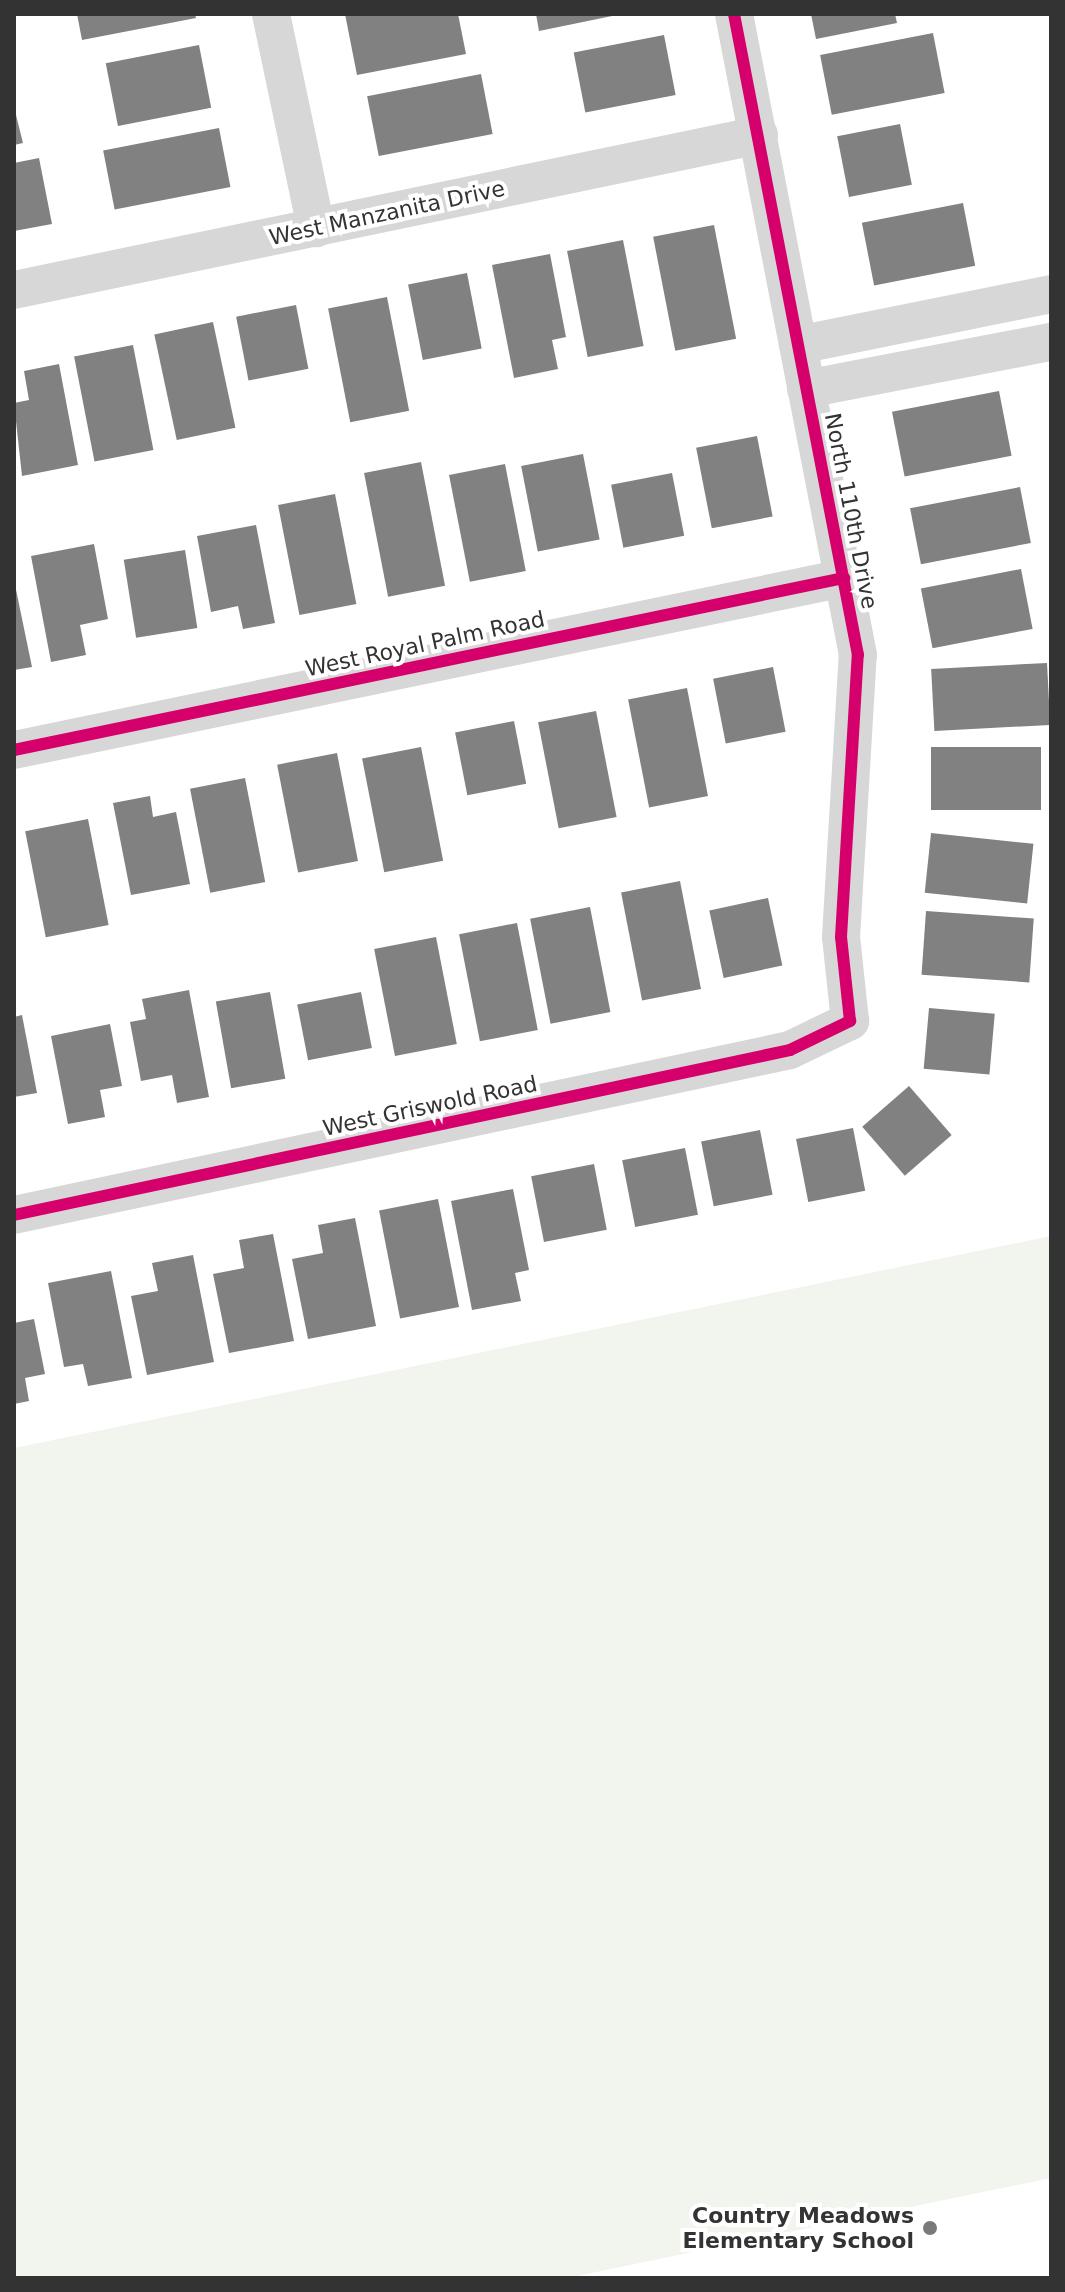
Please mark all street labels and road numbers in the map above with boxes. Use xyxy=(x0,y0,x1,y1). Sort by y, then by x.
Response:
street label: West Manzanita Drive xyxy=(267,175,507,251)
street label: North 110th Drive xyxy=(819,411,883,611)
street label: West Royal Palm Road xyxy=(303,606,547,682)
street label: West Griswold Road xyxy=(320,1070,540,1142)

